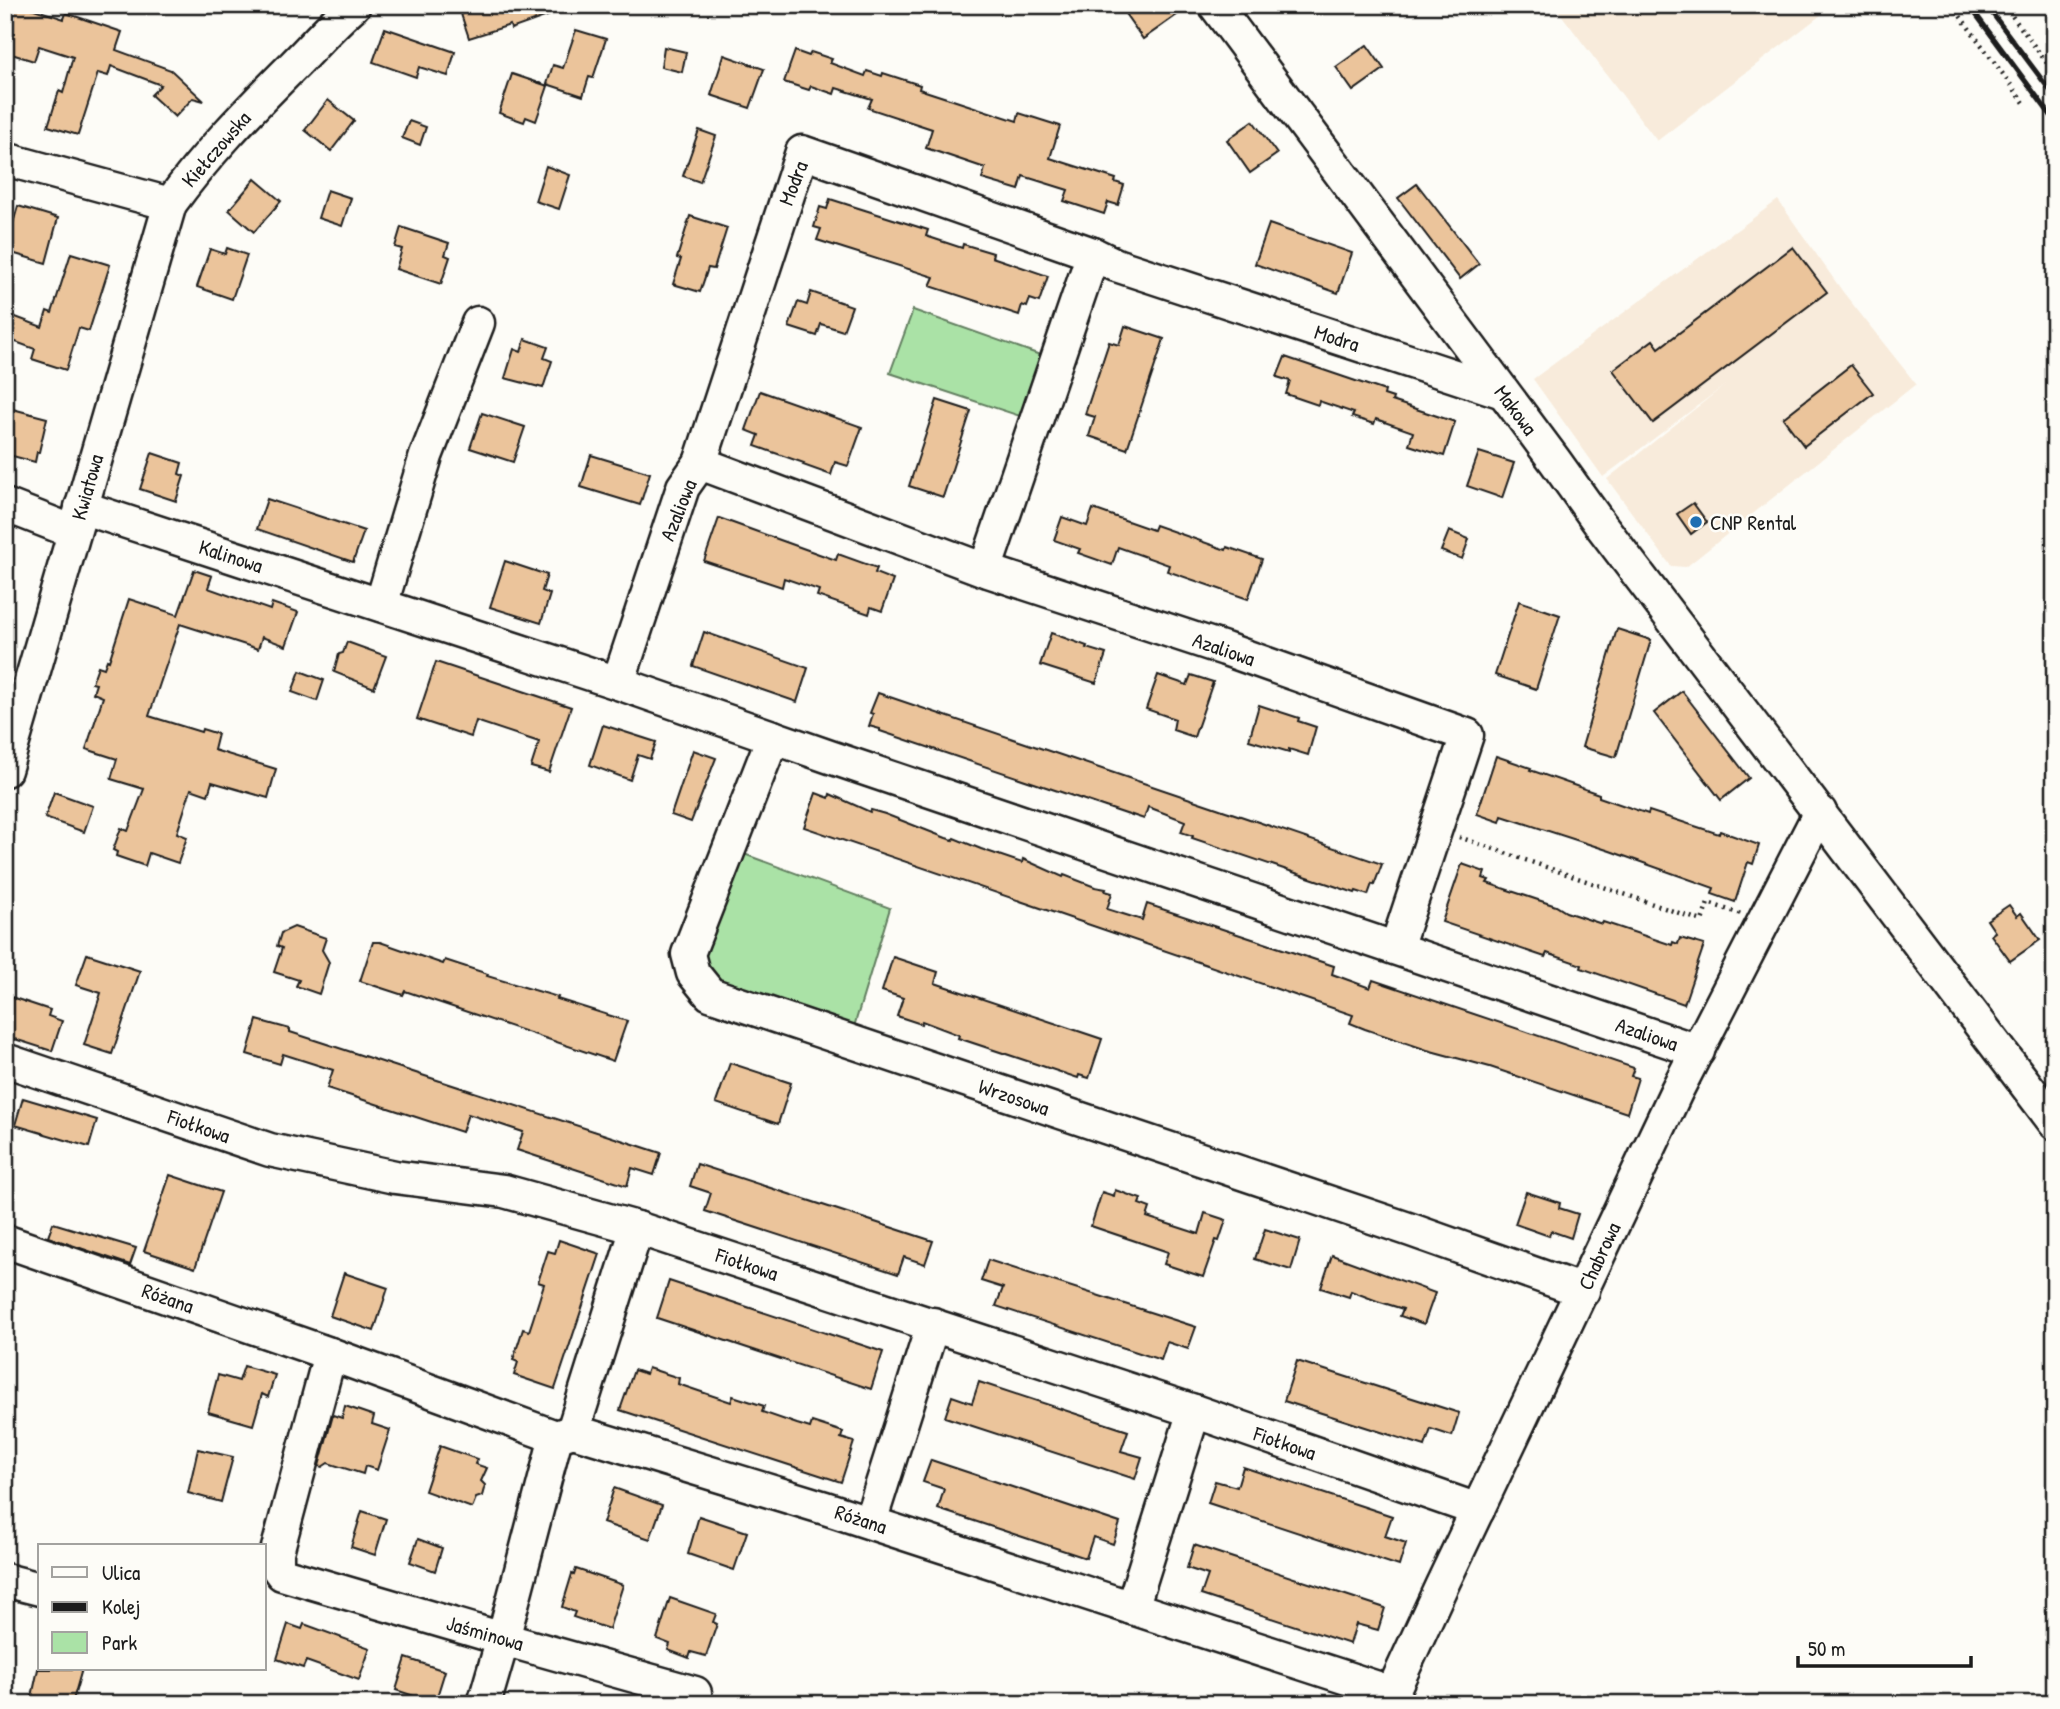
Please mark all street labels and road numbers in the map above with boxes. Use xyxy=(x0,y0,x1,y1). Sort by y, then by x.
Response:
street label: Kiełczowska xyxy=(175,105,257,193)
street label: Modra xyxy=(771,157,815,209)
street label: Modra xyxy=(1311,317,1363,359)
street label: Makowa xyxy=(1488,379,1544,441)
street label: Kwiatowa xyxy=(64,451,110,523)
street label: Azaliowa xyxy=(653,475,703,545)
street label: Kalinowa xyxy=(195,532,267,580)
street label: Azaliowa xyxy=(1189,625,1259,673)
street label: Azaliowa xyxy=(1612,1010,1682,1058)
street label: Wrzosowa xyxy=(975,1071,1053,1123)
street label: Fiołkowa xyxy=(163,1102,234,1150)
street label: Chabrowa xyxy=(1571,1217,1627,1295)
street label: Fiołkowa xyxy=(711,1240,782,1288)
street label: Różana xyxy=(138,1276,198,1320)
street label: Fiołkowa xyxy=(1249,1419,1320,1467)
street label: Różana xyxy=(831,1497,891,1541)
street label: Jaśminowa xyxy=(443,1608,527,1658)

